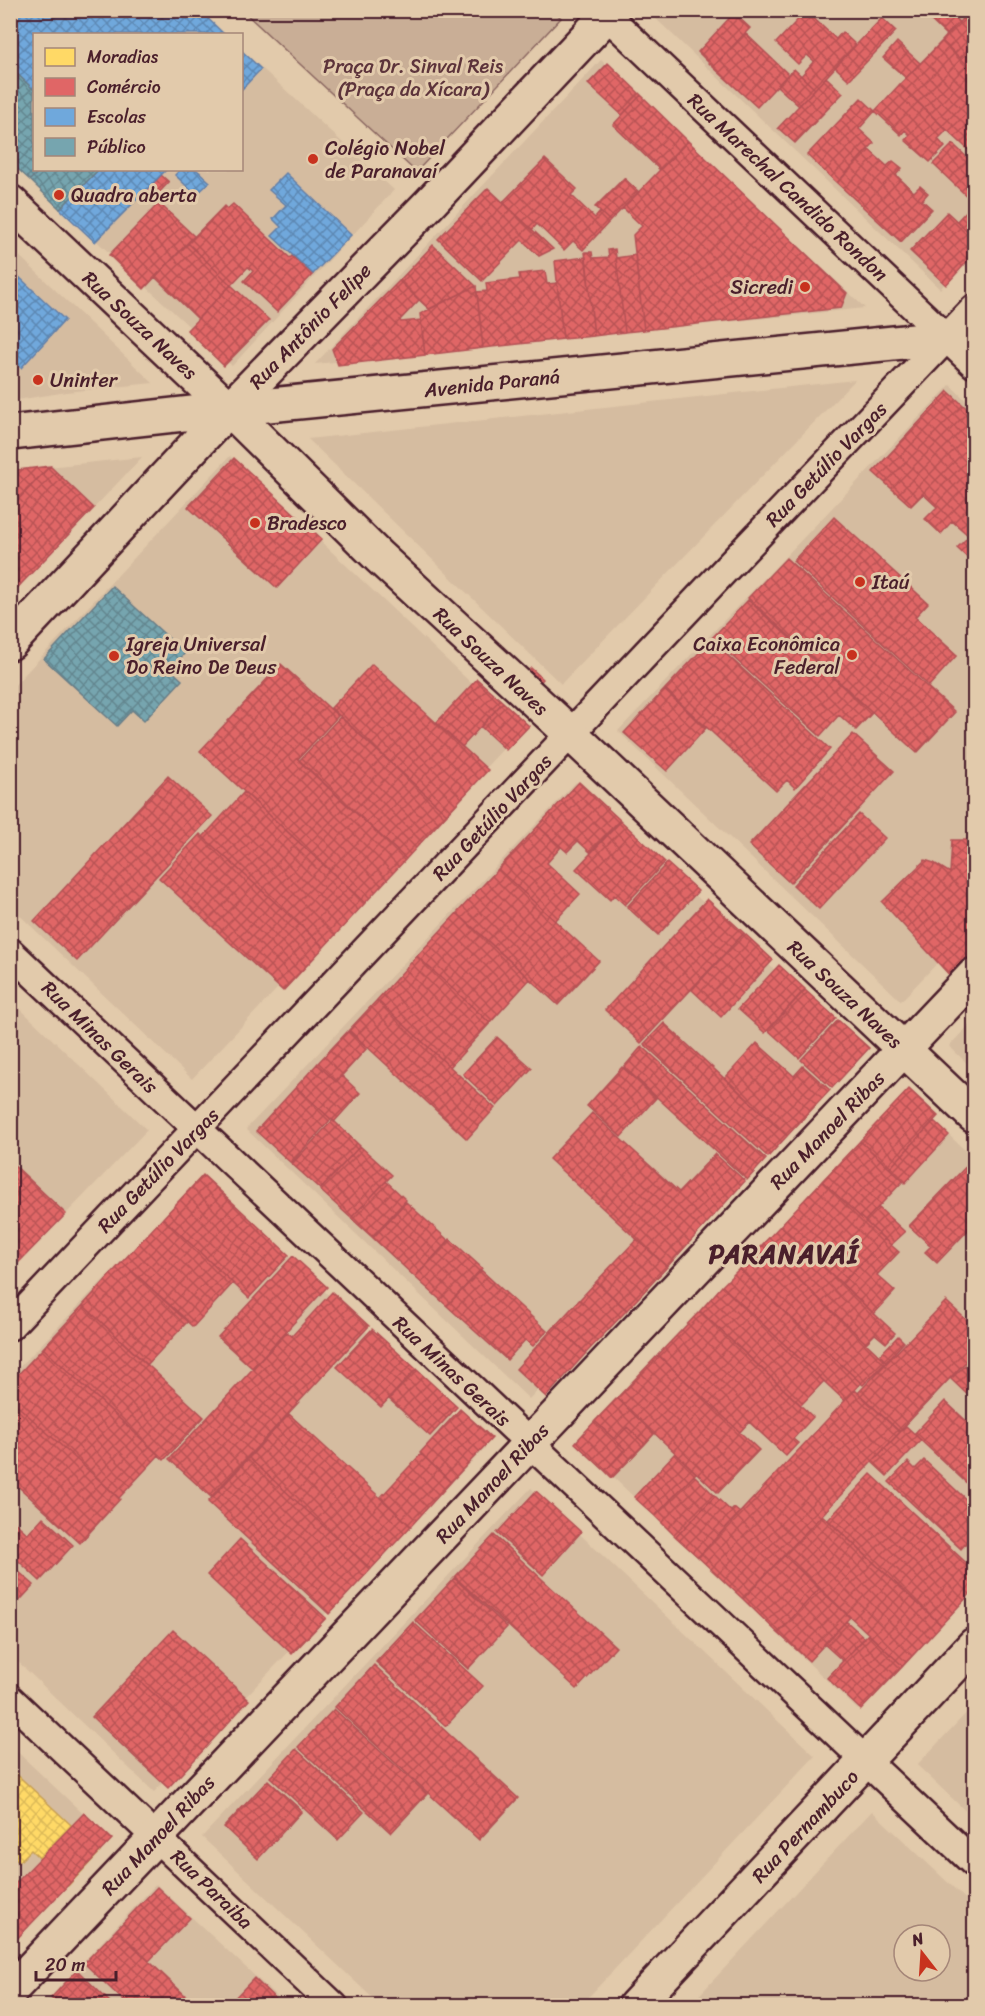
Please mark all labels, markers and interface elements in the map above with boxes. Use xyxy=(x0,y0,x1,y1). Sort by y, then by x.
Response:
legend xyxy=(33,33,243,171)
text: Moradias xyxy=(87,41,159,73)
park label: Praça Dr. Sinval Reis (Praça da Xícara) xyxy=(323,49,504,107)
text: Comércio xyxy=(87,71,161,103)
street label: Rua Marechal Candido Rondon xyxy=(679,84,897,291)
text: Escolas xyxy=(87,101,147,133)
text: Público xyxy=(87,131,146,163)
place label: Colégio Nobel de Paranavaí xyxy=(325,131,446,189)
marker: Colégio Nobel de Paranavaí xyxy=(306,152,320,166)
place label: Quadra aberta xyxy=(71,178,197,213)
marker: Quadra aberta xyxy=(52,188,66,202)
street label: Rua Antônio Felipe xyxy=(240,255,380,398)
street label: Rua Souza Naves xyxy=(74,262,206,389)
place label: Sicredi xyxy=(730,270,793,305)
marker: Sicredi xyxy=(798,280,812,294)
street label: Avenida Paraná xyxy=(422,359,562,408)
place label: Uninter xyxy=(50,363,119,398)
marker: Uninter xyxy=(31,373,45,387)
street label: Rua Getúlio Vargas xyxy=(757,393,897,536)
place label: Bradesco xyxy=(267,506,347,541)
marker: Bradesco xyxy=(248,516,262,530)
place label: Itaú xyxy=(871,565,910,600)
marker: Itaú xyxy=(853,575,867,589)
street label: Rua Souza Naves xyxy=(425,598,557,725)
place label: Igreja Universal Do Reino De Deus xyxy=(125,627,277,685)
place label: Caixa Econômica Federal xyxy=(693,627,840,685)
marker: Caixa Econômica Federal xyxy=(845,648,859,662)
marker: Igreja Universal Do Reino De Deus xyxy=(107,649,121,663)
street label: Rua Getúlio Vargas xyxy=(424,745,562,889)
street label: Rua Souza Naves xyxy=(779,931,911,1058)
street label: Rua Minas Gerais xyxy=(33,972,167,1103)
street label: Rua Manoel Ribas xyxy=(761,1062,894,1198)
street label: Rua Getúlio Vargas xyxy=(89,1099,229,1242)
district label: PARANAVAÍ xyxy=(709,1231,861,1277)
street label: Rua Minas Gerais xyxy=(384,1307,520,1436)
street label: Rua Manoel Ribas xyxy=(427,1414,559,1552)
street label: Rua Pernambuco xyxy=(743,1761,868,1891)
street label: Rua Manoel Ribas xyxy=(93,1766,225,1904)
street label: Rua Paraiba xyxy=(162,1841,261,1938)
north arrow xyxy=(892,1923,952,1983)
text: N xyxy=(907,1923,928,1955)
scale bar xyxy=(36,1944,116,1982)
text: 20 m xyxy=(45,1949,85,1981)

